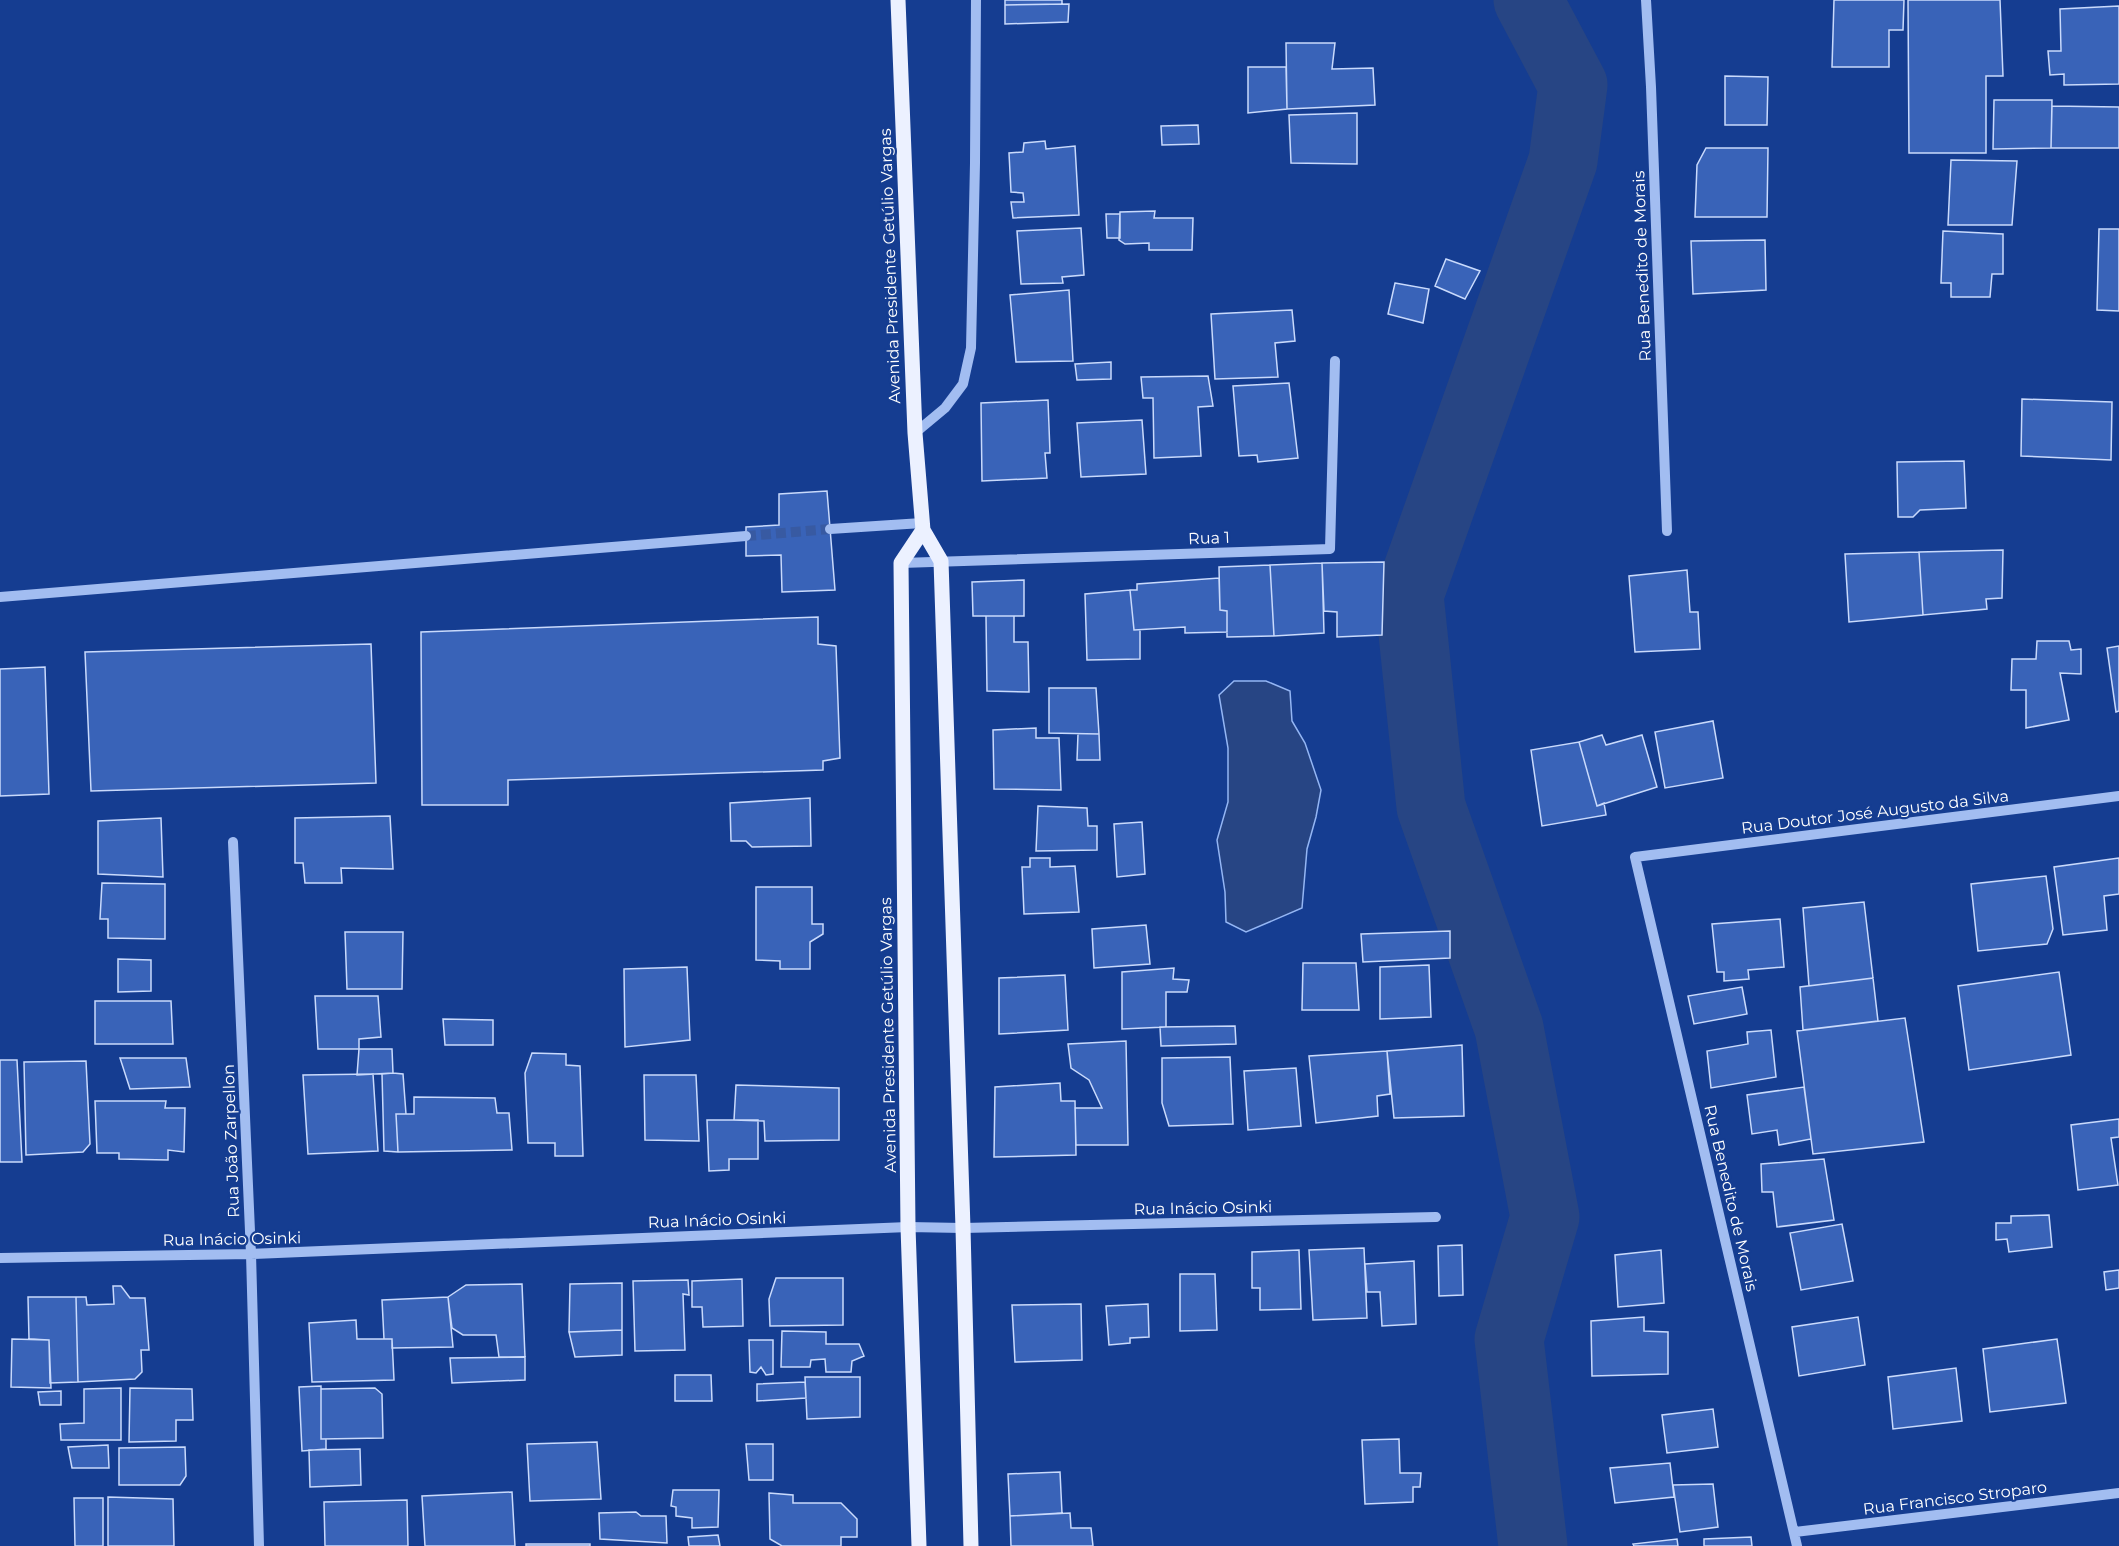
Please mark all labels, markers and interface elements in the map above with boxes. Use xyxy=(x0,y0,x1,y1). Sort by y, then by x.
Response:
street label: Avenida Presidente Getúlio Vargas xyxy=(876,128,904,404)
street label: Rua Benedito de Morais xyxy=(1629,170,1655,362)
street label: Rua 1 xyxy=(1188,528,1230,548)
street label: Rua Doutor José Augusto da Silva xyxy=(1740,786,2010,838)
street label: Avenida Presidente Getúlio Vargas xyxy=(876,897,900,1173)
street label: Rua João Zarpellon xyxy=(219,1064,243,1218)
street label: Rua Benedito de Morais xyxy=(1700,1103,1762,1293)
street label: Rua Inácio Osinki xyxy=(1134,1197,1272,1219)
street label: Rua Inácio Osinki xyxy=(647,1208,787,1232)
street label: Rua Inácio Osinki xyxy=(163,1228,301,1250)
street label: Rua Francisco Stroparo xyxy=(1862,1477,2048,1519)

